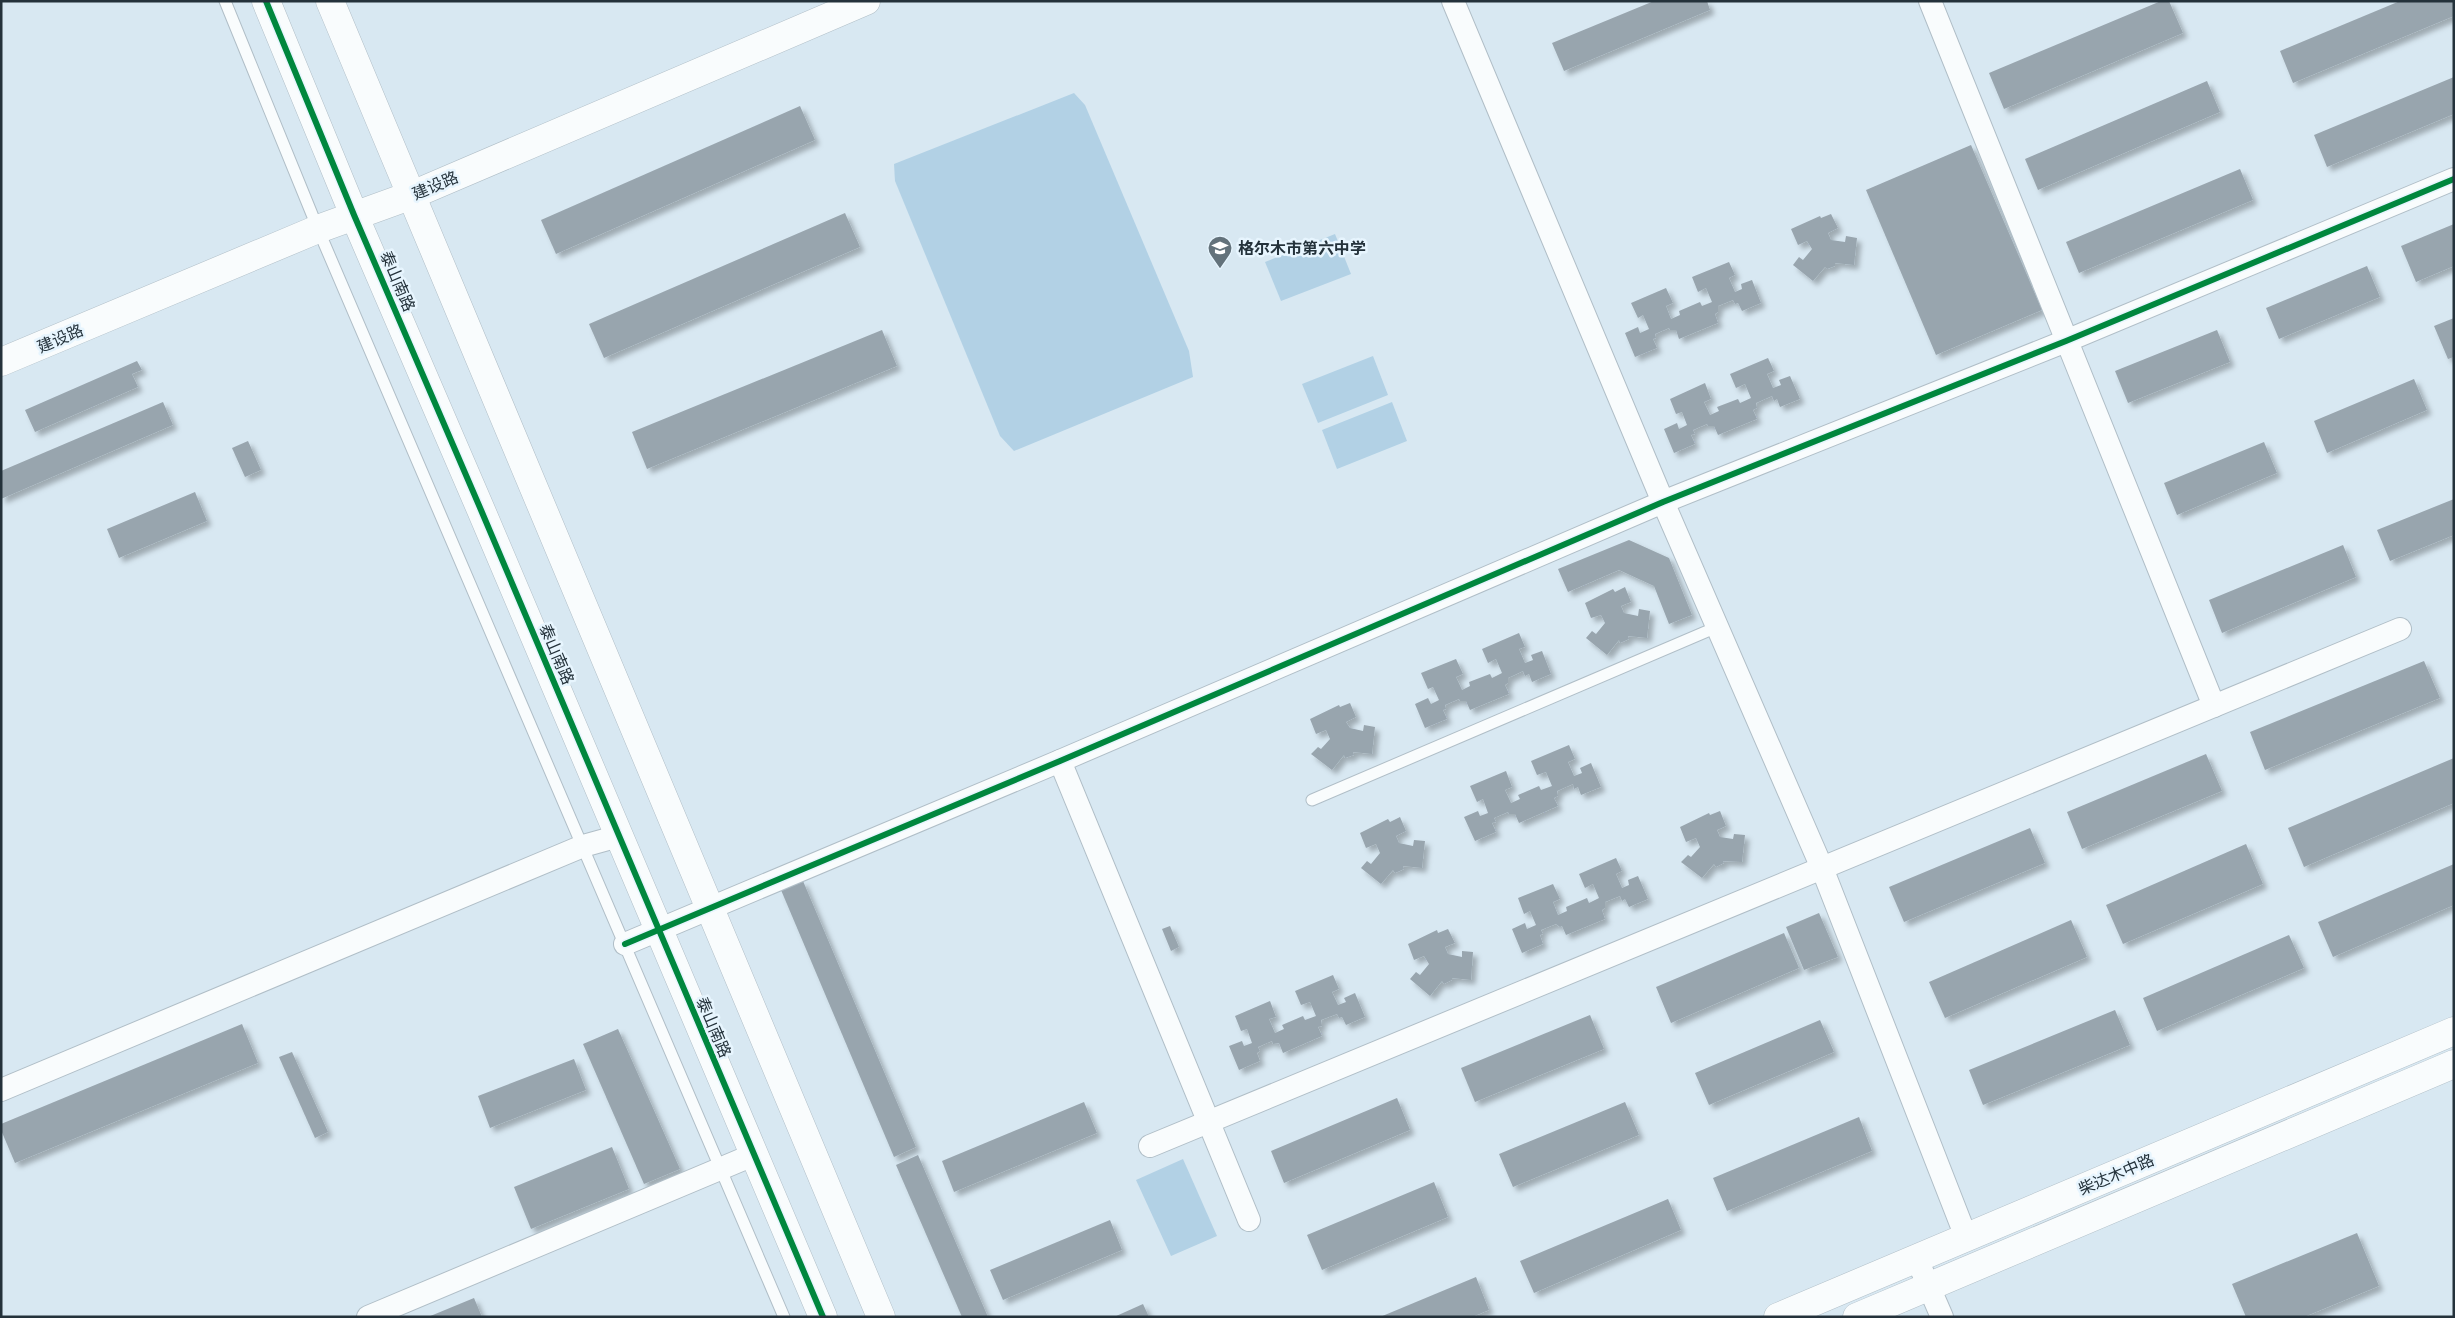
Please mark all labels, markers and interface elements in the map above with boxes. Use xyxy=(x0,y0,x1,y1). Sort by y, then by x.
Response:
street label: 建设路 xyxy=(409,165,461,205)
school or university icon: 格尔木市第六中学 xyxy=(1207,235,1233,269)
place label: 格尔木市第六中学 xyxy=(1238,237,1366,259)
street label: 泰山南路 xyxy=(375,247,421,315)
street label: 建设路 xyxy=(34,318,86,358)
street label: 泰山南路 xyxy=(534,620,580,688)
street label: 泰山南路 xyxy=(691,993,737,1061)
street label: 柴达木中路 xyxy=(2075,1148,2157,1200)

